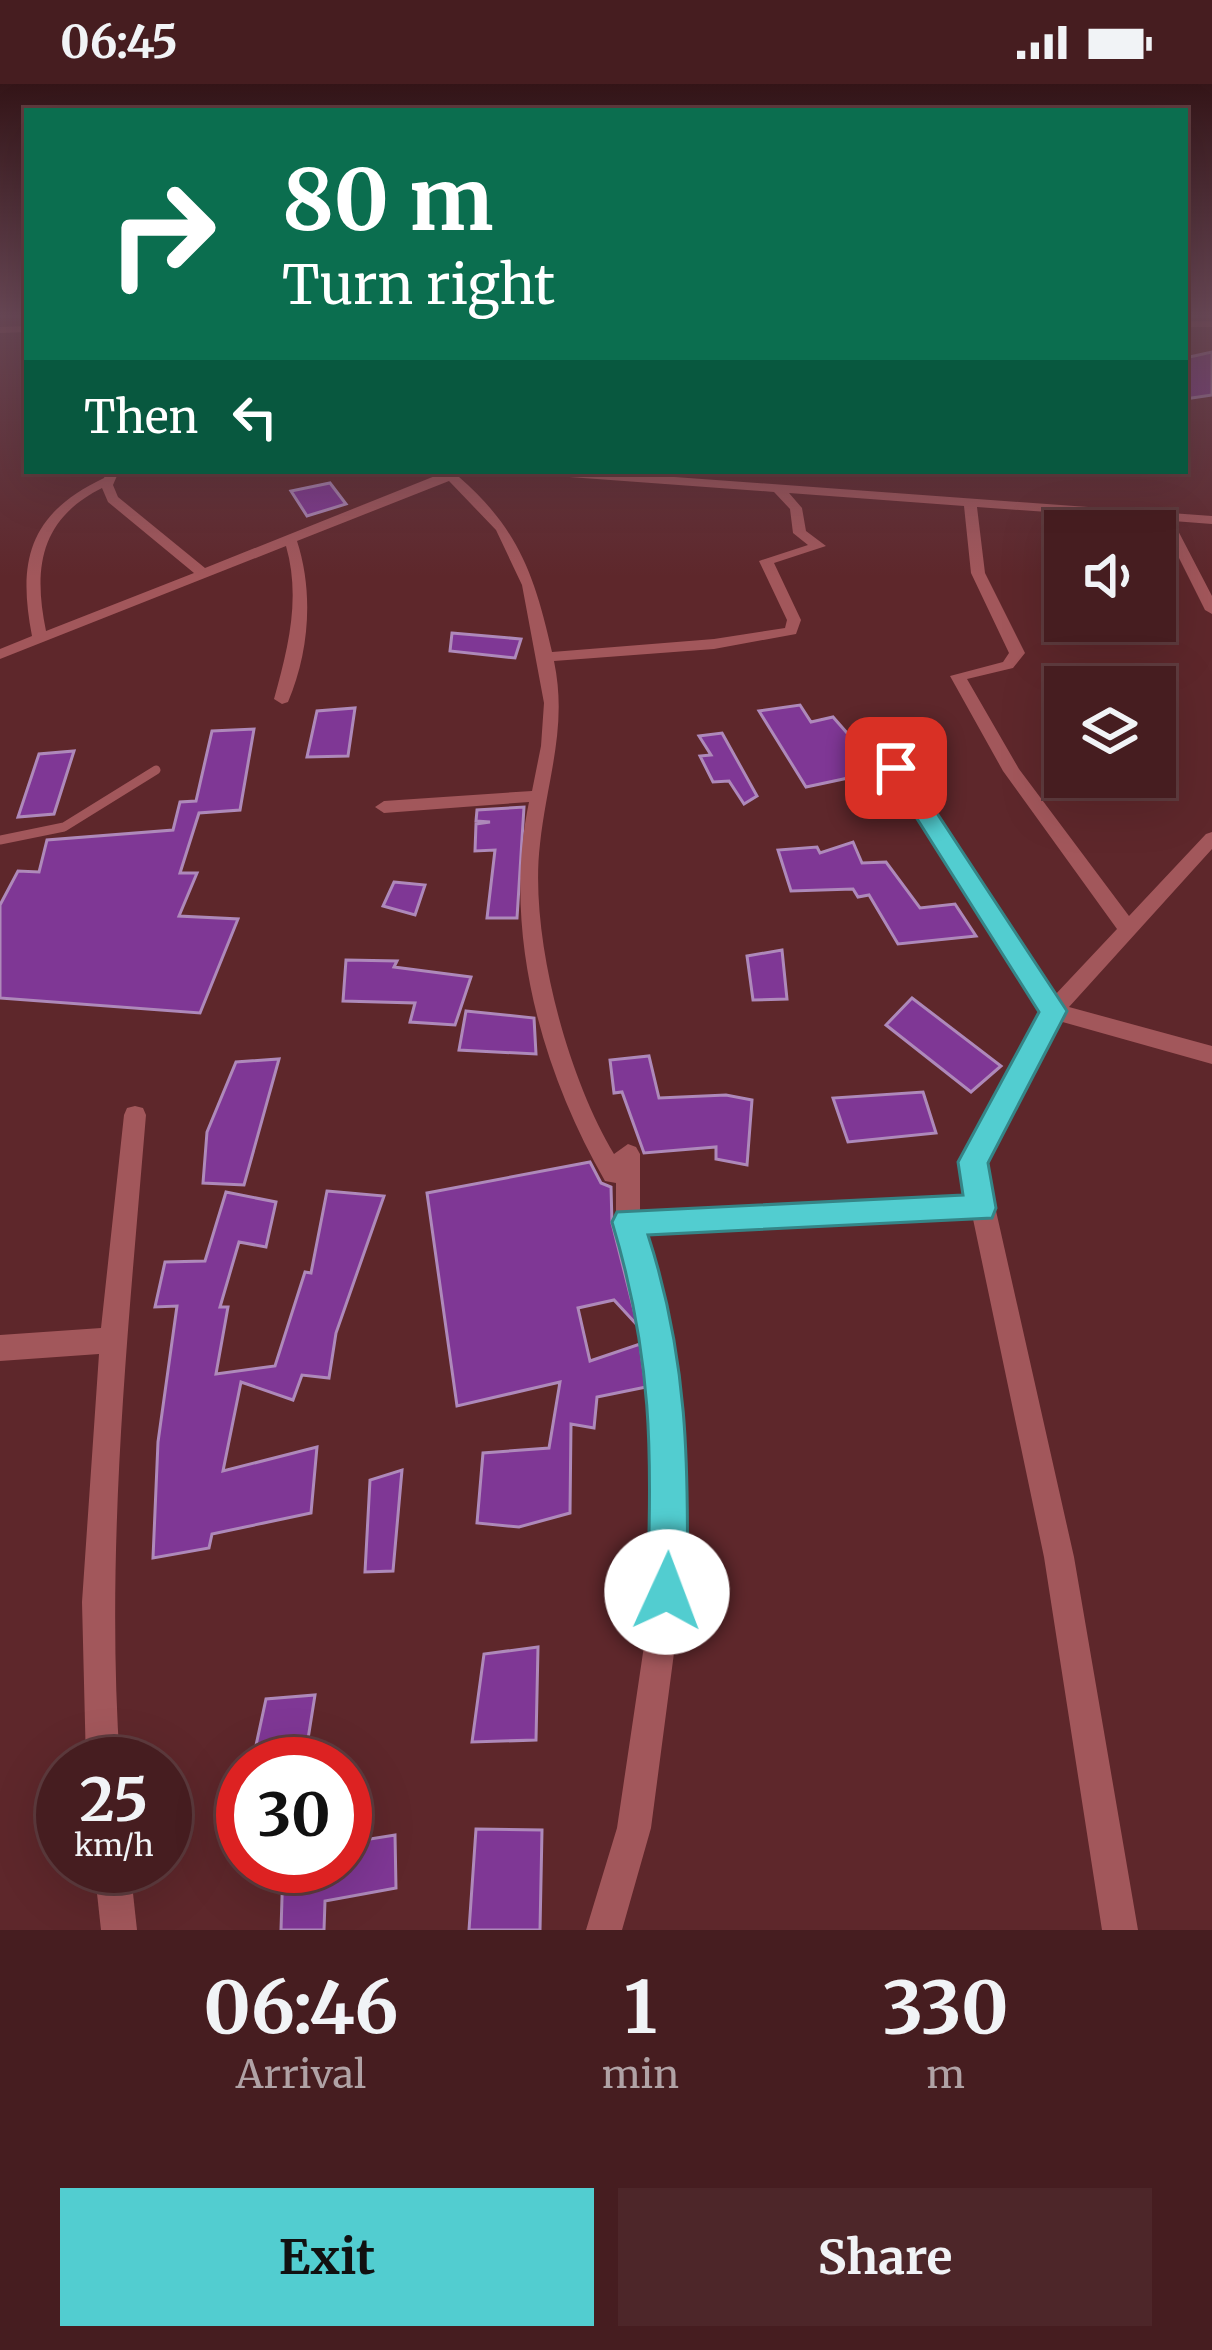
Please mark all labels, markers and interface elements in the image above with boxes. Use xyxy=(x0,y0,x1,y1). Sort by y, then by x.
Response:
text: 06:45 xyxy=(60,14,178,70)
text: 80 m xyxy=(282,147,494,253)
icon: right xyxy=(84,156,240,312)
text: Turn right xyxy=(282,251,555,319)
icon: left xyxy=(222,384,288,450)
text: Then xyxy=(84,389,198,445)
map controls xyxy=(1044,510,1176,798)
button: sound xyxy=(1044,510,1176,642)
button: layers xyxy=(1044,666,1176,798)
pin xyxy=(845,717,947,819)
icon: arrive xyxy=(863,735,929,801)
position arrow xyxy=(604,1529,730,1655)
speed limit sign: 30 xyxy=(216,1737,372,1893)
text: 25 xyxy=(80,1762,148,1837)
text: km/h xyxy=(74,1826,154,1864)
text: 06:46 xyxy=(203,1962,399,2053)
text: 1 xyxy=(624,1962,657,2053)
text: 330 xyxy=(882,1962,1009,2053)
text: Arrival xyxy=(236,2050,366,2099)
text: min xyxy=(602,2050,679,2099)
text: m xyxy=(926,2050,965,2099)
button: Exit xyxy=(60,2188,594,2326)
button: Share xyxy=(618,2188,1152,2326)

